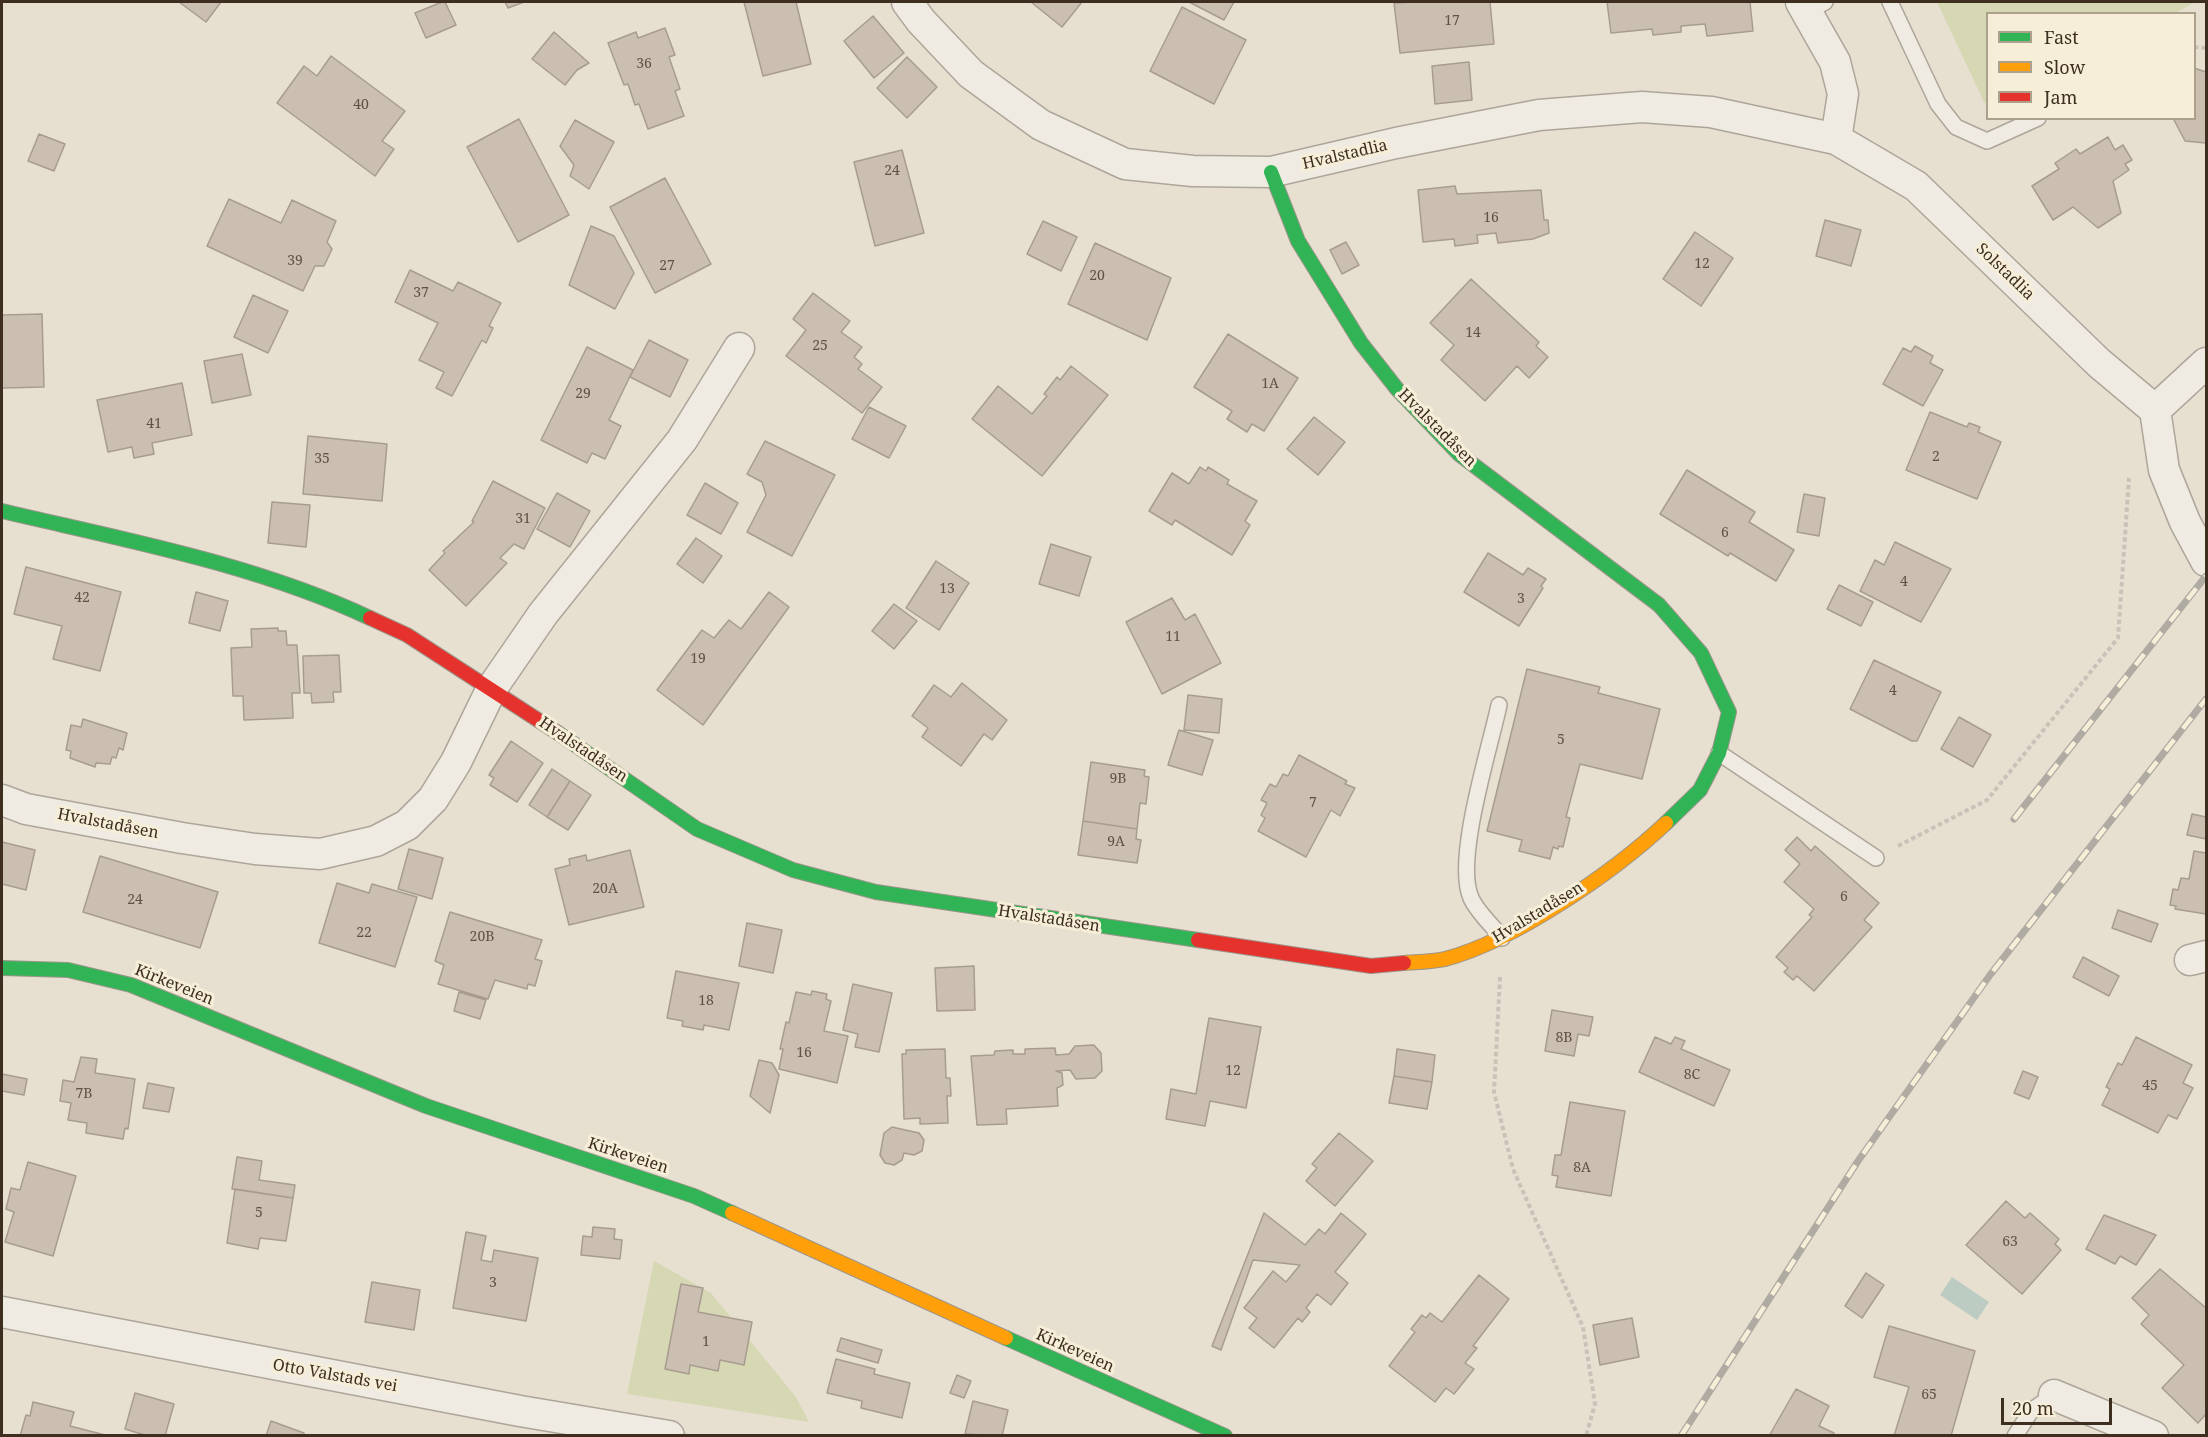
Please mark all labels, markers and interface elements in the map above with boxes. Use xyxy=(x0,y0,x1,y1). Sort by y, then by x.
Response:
legend xyxy=(1986,12,2196,120)
house number: 17 xyxy=(1444,13,1460,29)
text: Fast xyxy=(2044,25,2079,49)
text: Slow xyxy=(2044,55,2085,79)
house number: 36 xyxy=(636,56,652,72)
text: Jam xyxy=(2044,85,2078,109)
house number: 40 xyxy=(353,97,369,113)
street label: Hvalstadlia xyxy=(1301,136,1389,174)
house number: 24 xyxy=(884,163,900,179)
house number: 16 xyxy=(1483,210,1499,226)
street label: Solstadlia xyxy=(1972,240,2038,304)
house number: 39 xyxy=(287,253,303,269)
house number: 12 xyxy=(1694,256,1710,272)
house number: 27 xyxy=(659,258,675,274)
house number: 20 xyxy=(1089,268,1105,284)
house number: 37 xyxy=(413,285,429,301)
house number: 14 xyxy=(1465,325,1481,341)
house number: 25 xyxy=(812,338,828,354)
house number: 1A xyxy=(1261,376,1279,392)
street label: Hvalstadåsen xyxy=(1394,385,1480,471)
house number: 29 xyxy=(575,386,591,402)
house number: 41 xyxy=(146,416,162,432)
house number: 2 xyxy=(1932,449,1940,465)
house number: 35 xyxy=(314,451,330,467)
house number: 31 xyxy=(515,511,531,527)
house number: 6 xyxy=(1721,525,1729,541)
house number: 4 xyxy=(1900,574,1908,590)
house number: 13 xyxy=(939,581,955,597)
house number: 42 xyxy=(74,590,90,606)
house number: 3 xyxy=(1517,591,1525,607)
house number: 11 xyxy=(1165,629,1181,645)
house number: 19 xyxy=(690,651,706,667)
house number: 4 xyxy=(1889,683,1897,699)
street label: Hvalstadåsen xyxy=(535,713,631,787)
house number: 5 xyxy=(1557,732,1565,748)
house number: 9B xyxy=(1110,771,1126,787)
house number: 7 xyxy=(1309,795,1317,811)
street label: Hvalstadåsen xyxy=(56,805,160,843)
house number: 9A xyxy=(1107,834,1125,850)
street label: Hvalstadåsen xyxy=(1489,878,1587,948)
house number: 20A xyxy=(592,881,618,897)
house number: 6 xyxy=(1840,889,1848,905)
house number: 24 xyxy=(127,892,143,908)
street label: Hvalstadåsen xyxy=(997,901,1101,937)
house number: 22 xyxy=(356,925,372,941)
house number: 20B xyxy=(470,929,494,945)
street label: Kirkeveien xyxy=(132,961,216,1009)
house number: 18 xyxy=(698,993,714,1009)
house number: 8B xyxy=(1556,1030,1572,1046)
house number: 16 xyxy=(796,1045,812,1061)
house number: 12 xyxy=(1225,1063,1241,1079)
house number: 8C xyxy=(1684,1067,1700,1083)
house number: 45 xyxy=(2142,1078,2158,1094)
house number: 7B xyxy=(76,1086,92,1102)
street label: Kirkeveien xyxy=(585,1134,671,1178)
house number: 8A xyxy=(1573,1160,1591,1176)
house number: 5 xyxy=(255,1205,263,1221)
house number: 63 xyxy=(2002,1234,2018,1250)
house number: 3 xyxy=(489,1275,497,1291)
street label: Kirkeveien xyxy=(1033,1325,1117,1377)
house number: 1 xyxy=(702,1334,710,1350)
street label: Otto Valstads vei xyxy=(271,1356,399,1396)
scale bar xyxy=(2004,1386,2115,1424)
house number: 65 xyxy=(1921,1387,1937,1403)
text: 20 m xyxy=(2012,1396,2054,1420)

